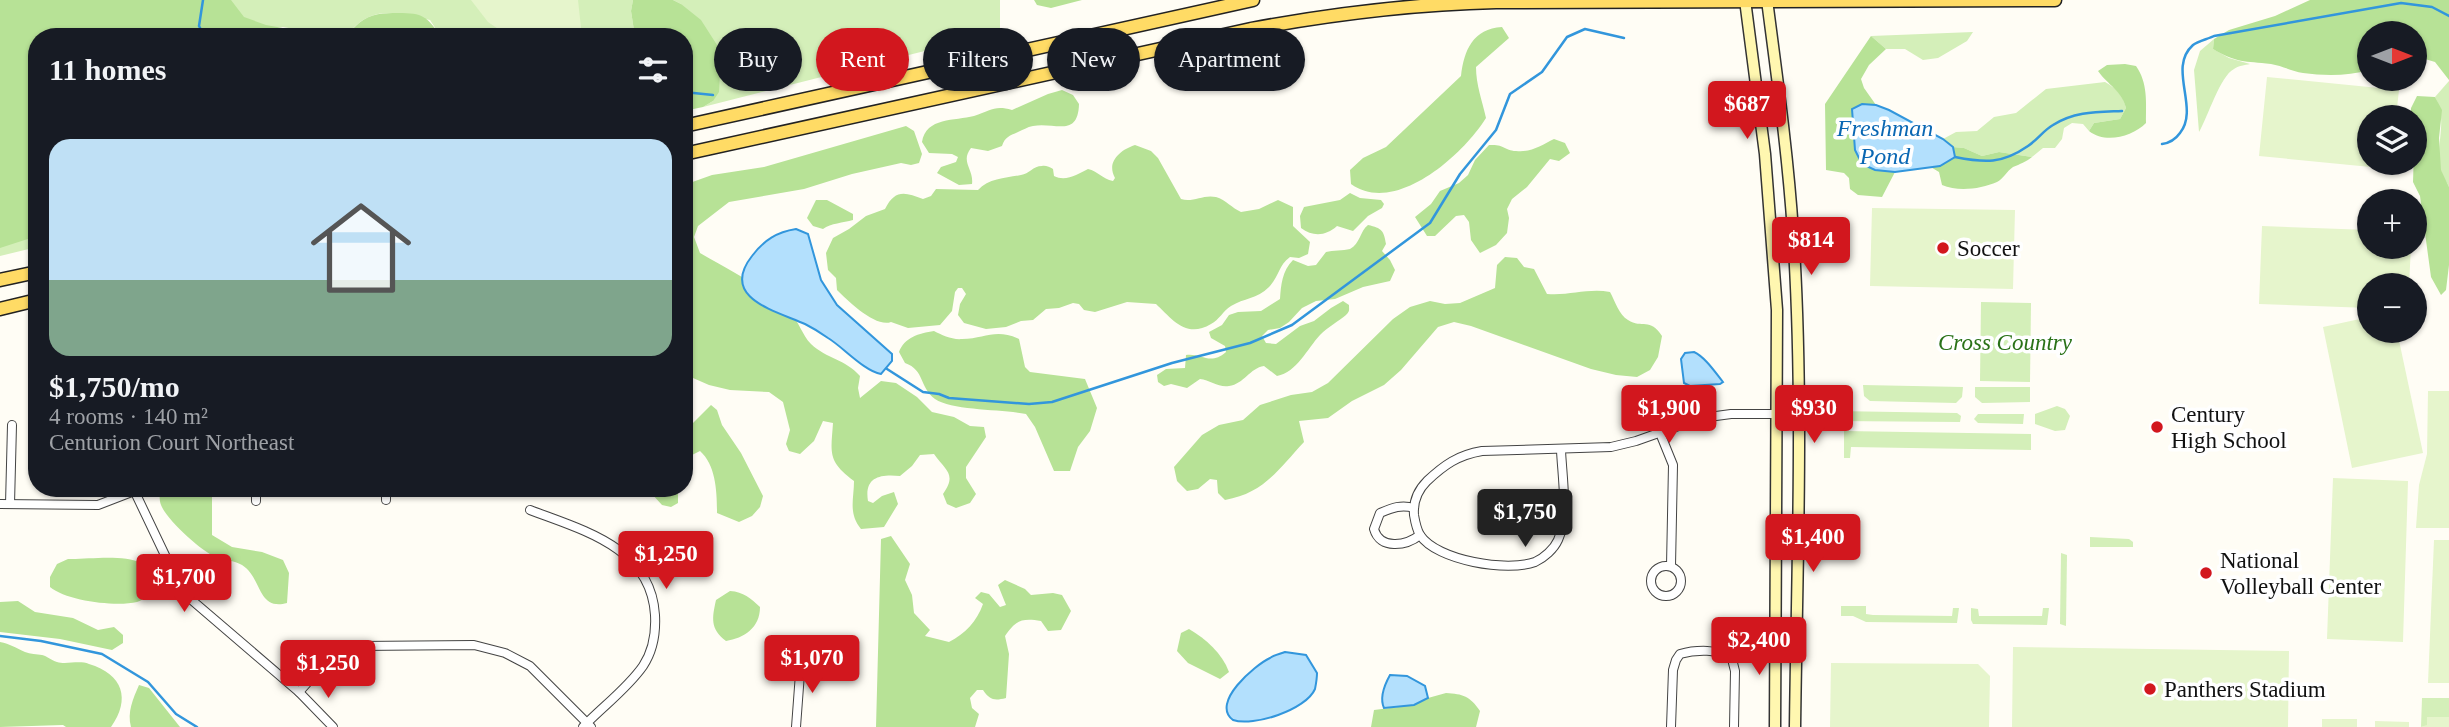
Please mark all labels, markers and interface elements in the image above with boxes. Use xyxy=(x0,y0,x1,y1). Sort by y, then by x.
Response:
north arrow xyxy=(2357,21,2427,91)
map controls xyxy=(2357,21,2427,343)
chip: Buy xyxy=(714,28,802,91)
chip: Rent xyxy=(816,28,909,91)
chip: Filters xyxy=(923,28,1033,91)
chip: New xyxy=(1047,28,1140,91)
chip: Apartment xyxy=(1154,28,1305,91)
icon: filters xyxy=(634,51,672,89)
text: 11 homes xyxy=(49,53,167,86)
pin: $687 xyxy=(1706,82,1788,141)
text: $687 xyxy=(1724,91,1770,116)
button: layers xyxy=(2357,105,2427,175)
water label: Freshman Pond xyxy=(1836,115,1933,169)
icon: home xyxy=(298,185,424,311)
button: + xyxy=(2357,189,2427,259)
pin: $814 xyxy=(1770,218,1852,277)
text: $814 xyxy=(1788,227,1834,252)
place label: Soccer xyxy=(1957,236,2020,261)
marker: Soccer xyxy=(1935,240,1951,256)
button: − xyxy=(2357,273,2427,343)
park label: Cross Country xyxy=(1938,330,2073,355)
text: $1,750/mo xyxy=(49,370,180,403)
pin: $1,900 xyxy=(1612,386,1726,445)
pin: $930 xyxy=(1773,386,1855,445)
text: $1,900 xyxy=(1637,395,1701,420)
text: $930 xyxy=(1791,395,1837,420)
place label: Century High School xyxy=(2171,402,2287,453)
text: 4 rooms · 140 m² xyxy=(49,404,208,429)
marker: Century High School xyxy=(2149,419,2165,435)
text: Centurion Court Northeast xyxy=(49,430,294,455)
pin: $1,750 xyxy=(1468,490,1582,549)
text: $1,750 xyxy=(1493,499,1557,524)
pin: $1,400 xyxy=(1756,514,1870,574)
text: $1,400 xyxy=(1781,524,1845,549)
pin: $1,250 xyxy=(609,532,723,591)
text: $1,250 xyxy=(634,541,698,566)
place label: National Volleyball Center xyxy=(2220,548,2382,599)
pin: $1,700 xyxy=(127,554,241,614)
text: $1,700 xyxy=(152,564,216,589)
marker: National Volleyball Center xyxy=(2198,565,2214,581)
pin: $2,400 xyxy=(1702,618,1816,677)
text: $2,400 xyxy=(1727,627,1791,652)
pin: $1,070 xyxy=(755,636,869,695)
pin: $1,250 xyxy=(271,640,385,700)
text: $1,070 xyxy=(780,645,844,670)
text: $1,250 xyxy=(296,650,360,675)
place label: Panthers Stadium xyxy=(2164,677,2326,702)
marker: Panthers Stadium xyxy=(2142,681,2158,697)

